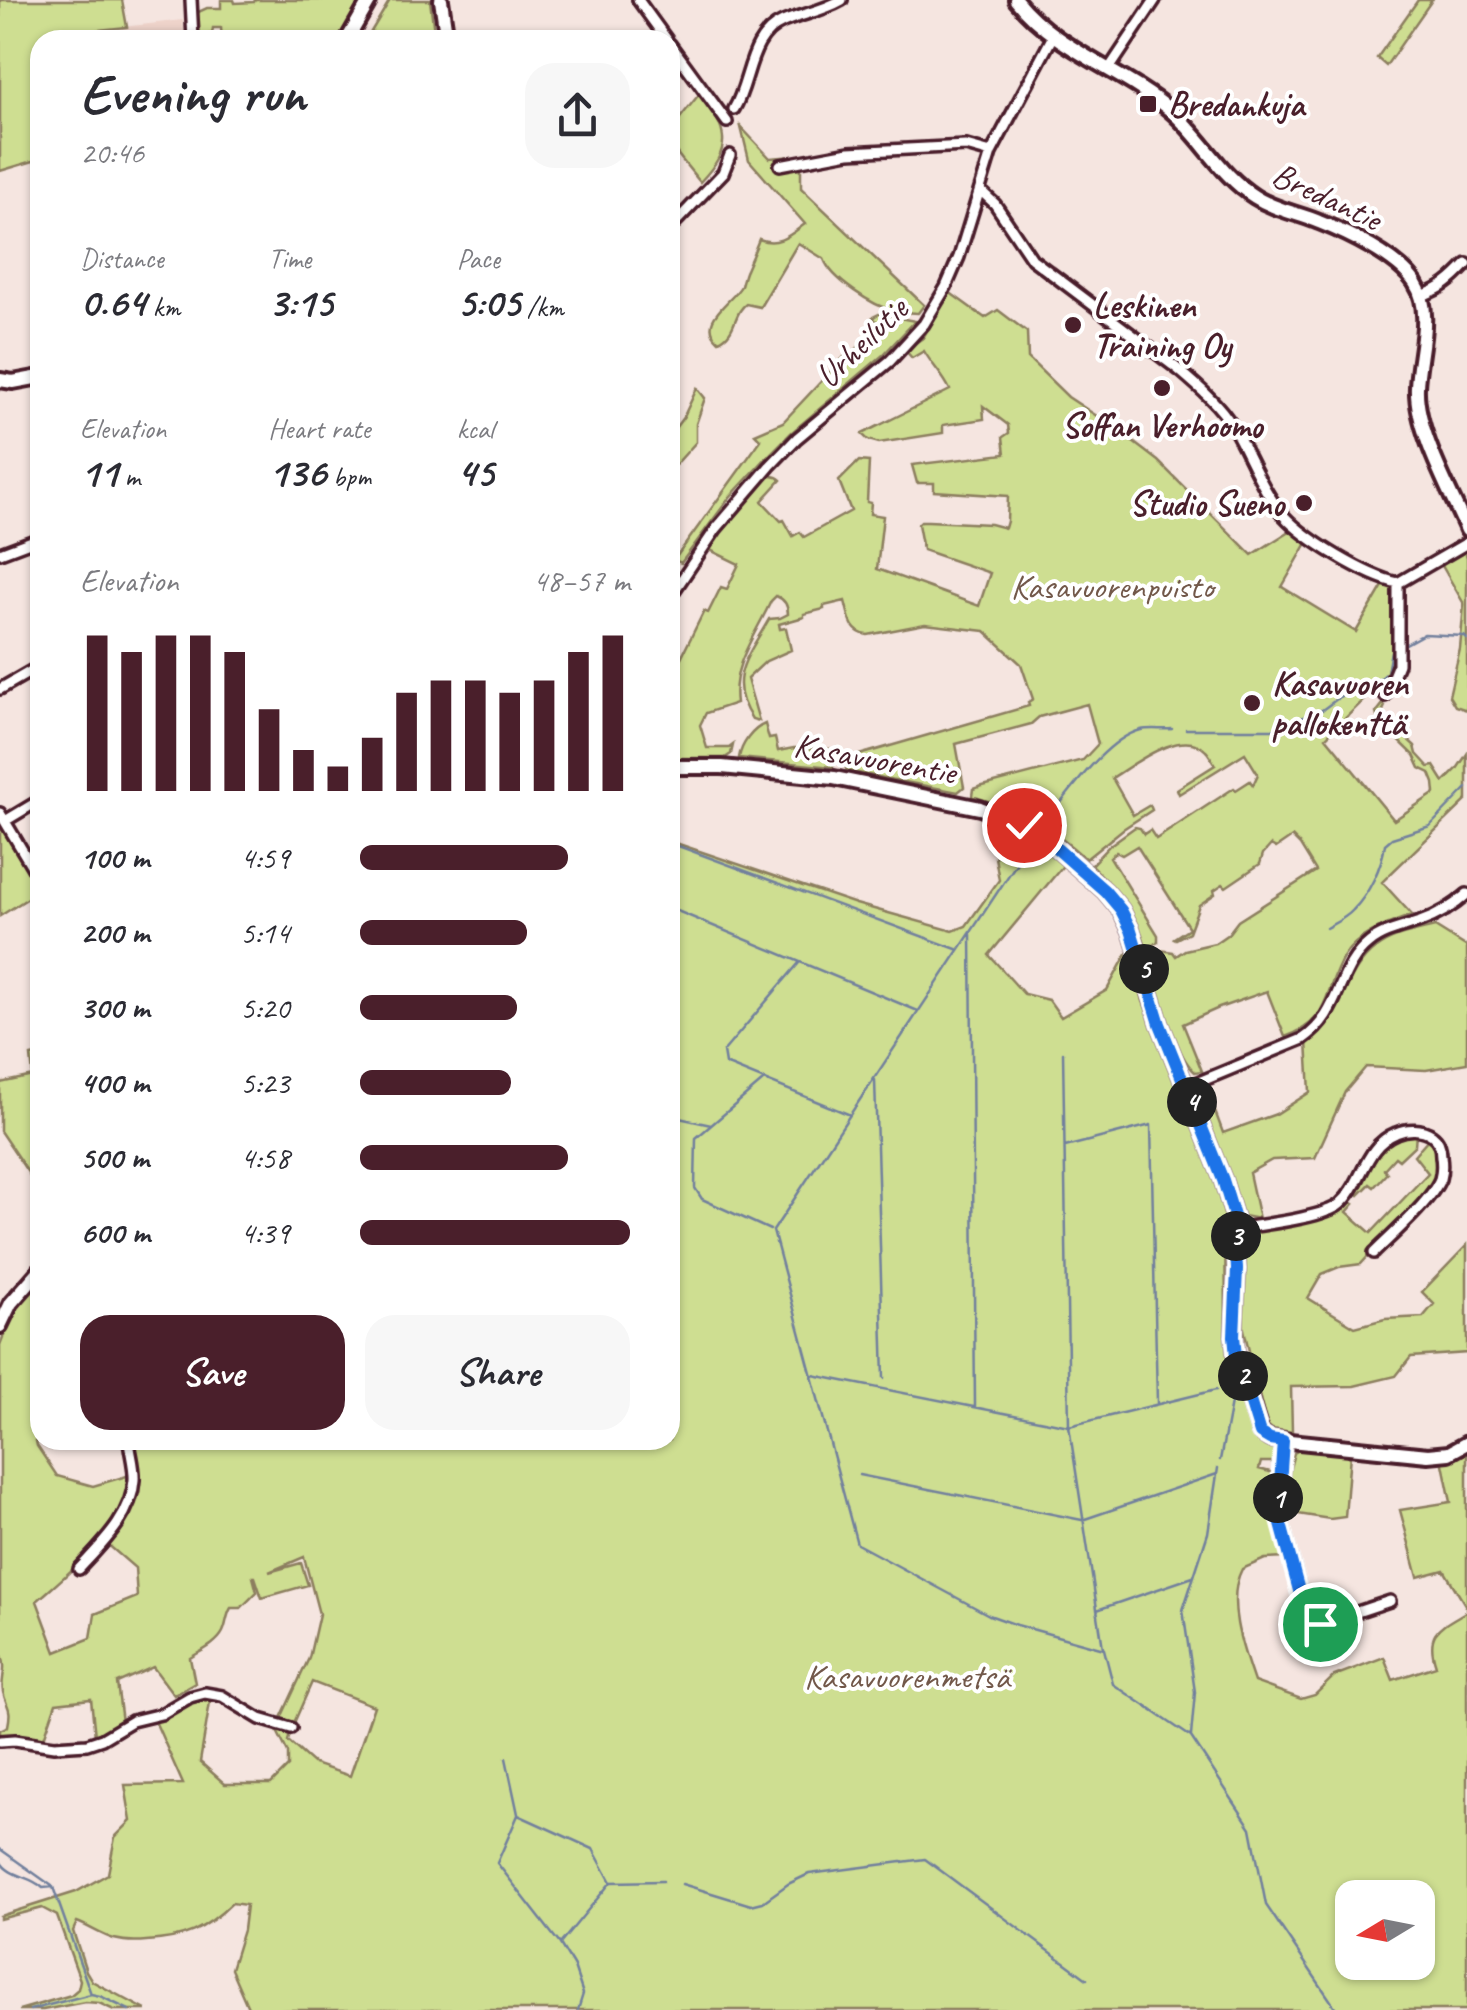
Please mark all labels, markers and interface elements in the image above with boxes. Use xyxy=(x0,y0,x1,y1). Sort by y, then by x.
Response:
text: Evening run xyxy=(80,59,305,129)
button: share xyxy=(525,63,630,168)
place label: Bredankuja xyxy=(1168,82,1308,127)
marker: Bredankuja xyxy=(1137,93,1159,115)
text: 20:46 xyxy=(80,132,144,173)
street label: Bredantie xyxy=(1265,152,1391,242)
text: Distance xyxy=(80,241,164,276)
text: Time xyxy=(268,241,311,276)
text: Pace xyxy=(457,241,500,276)
text: 0.64 xyxy=(80,276,146,329)
text: 3:15 xyxy=(268,276,333,329)
text: 5:05 xyxy=(457,276,520,329)
place label: Leskinen Training Oy xyxy=(1093,283,1234,368)
street label: Urheilutie xyxy=(805,285,919,398)
text: km xyxy=(146,289,180,324)
text: /km xyxy=(520,289,564,324)
marker: Leskinen Training Oy xyxy=(1062,314,1084,336)
marker: Soffan Verhoomo xyxy=(1151,377,1173,399)
place label: Soffan Verhoomo xyxy=(1062,403,1265,448)
text: Elevation xyxy=(80,411,166,446)
text: Heart rate xyxy=(268,411,370,446)
text: kcal xyxy=(457,411,494,446)
text: 11 xyxy=(80,446,118,499)
text: 136 xyxy=(268,446,326,499)
text: 45 xyxy=(457,446,494,499)
text: m xyxy=(118,459,140,494)
text: bpm xyxy=(326,459,371,494)
place label: Studio Sueno xyxy=(1129,481,1286,526)
marker: Studio Sueno xyxy=(1293,492,1315,514)
text: Elevation xyxy=(80,560,178,601)
text: 48–57 m xyxy=(532,560,630,601)
park label: Kasavuorenpuisto xyxy=(1011,564,1217,609)
place label: Kasavuoren pallokenttä xyxy=(1272,661,1409,746)
marker: Kasavuoren pallokenttä xyxy=(1241,692,1263,714)
street label: Kasavuorentie xyxy=(791,722,962,795)
pin xyxy=(982,783,1067,868)
icon: check xyxy=(997,798,1052,853)
text: 100 m xyxy=(80,837,149,878)
text: 4:59 xyxy=(240,837,290,878)
text: 200 m xyxy=(80,912,149,953)
text: 5:14 xyxy=(240,912,290,953)
pin: 5 xyxy=(1119,944,1169,994)
text: 5 xyxy=(1138,951,1150,986)
text: 300 m xyxy=(80,987,149,1028)
text: 5:20 xyxy=(240,987,290,1028)
text: 400 m xyxy=(80,1062,149,1103)
text: 5:23 xyxy=(240,1062,290,1103)
pin: 4 xyxy=(1167,1077,1217,1127)
text: 4 xyxy=(1186,1084,1198,1119)
text: 500 m xyxy=(80,1137,149,1178)
text: 4:58 xyxy=(240,1137,290,1178)
pin: 3 xyxy=(1211,1211,1261,1261)
text: 600 m xyxy=(80,1212,150,1253)
text: 4:39 xyxy=(240,1212,290,1253)
text: 3 xyxy=(1230,1218,1242,1253)
button: Save xyxy=(80,1315,345,1430)
button: Share xyxy=(365,1315,630,1430)
pin: 2 xyxy=(1218,1351,1268,1401)
text: 2 xyxy=(1237,1358,1249,1393)
pin: 1 xyxy=(1253,1473,1303,1523)
text: 1 xyxy=(1272,1480,1284,1515)
pin xyxy=(1278,1582,1363,1667)
icon: arrive xyxy=(1293,1597,1348,1652)
park label: Kasavuorenmetsä xyxy=(804,1654,1012,1699)
north arrow xyxy=(1335,1880,1435,1980)
map controls xyxy=(1335,1880,1435,1980)

